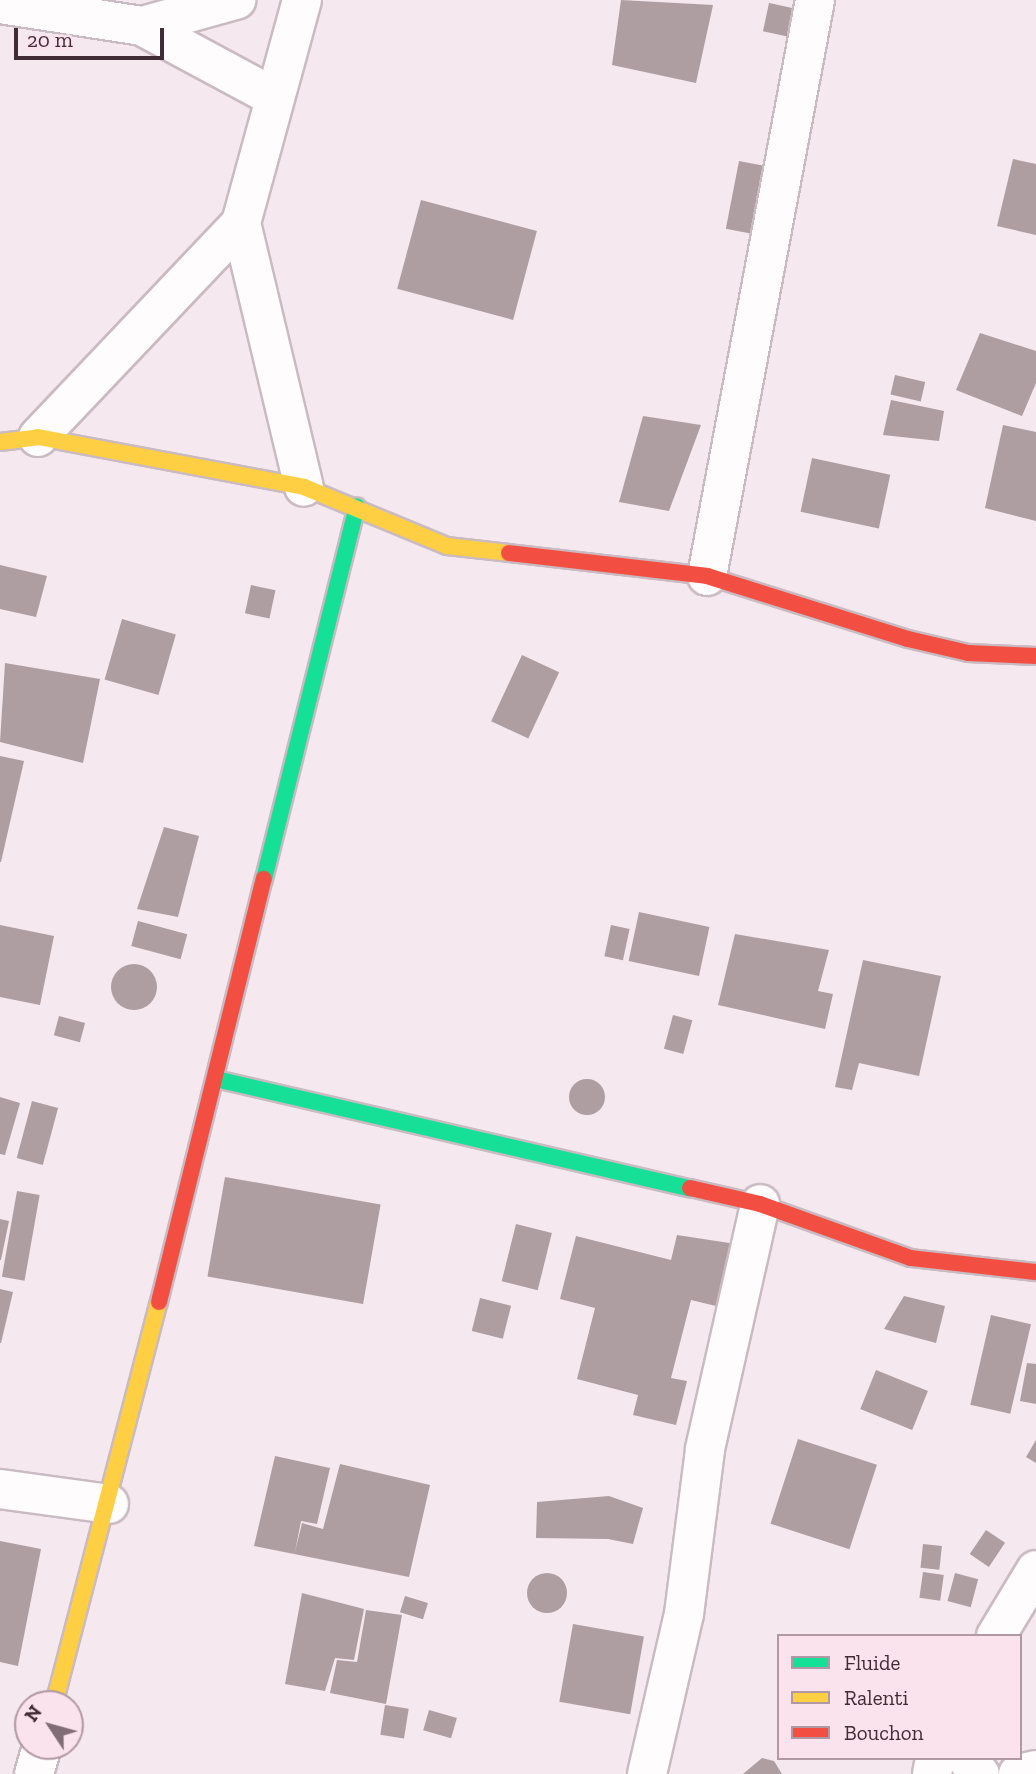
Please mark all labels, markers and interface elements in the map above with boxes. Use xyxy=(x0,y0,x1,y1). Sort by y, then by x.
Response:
scale bar xyxy=(18,14,168,58)
text: 20 m xyxy=(27,27,73,52)
legend xyxy=(777,1634,1022,1760)
text: Fluide xyxy=(844,1650,900,1675)
text: Ralenti xyxy=(844,1685,908,1710)
north arrow xyxy=(14,1690,84,1760)
text: N xyxy=(20,1701,47,1726)
text: Bouchon xyxy=(844,1720,924,1745)

